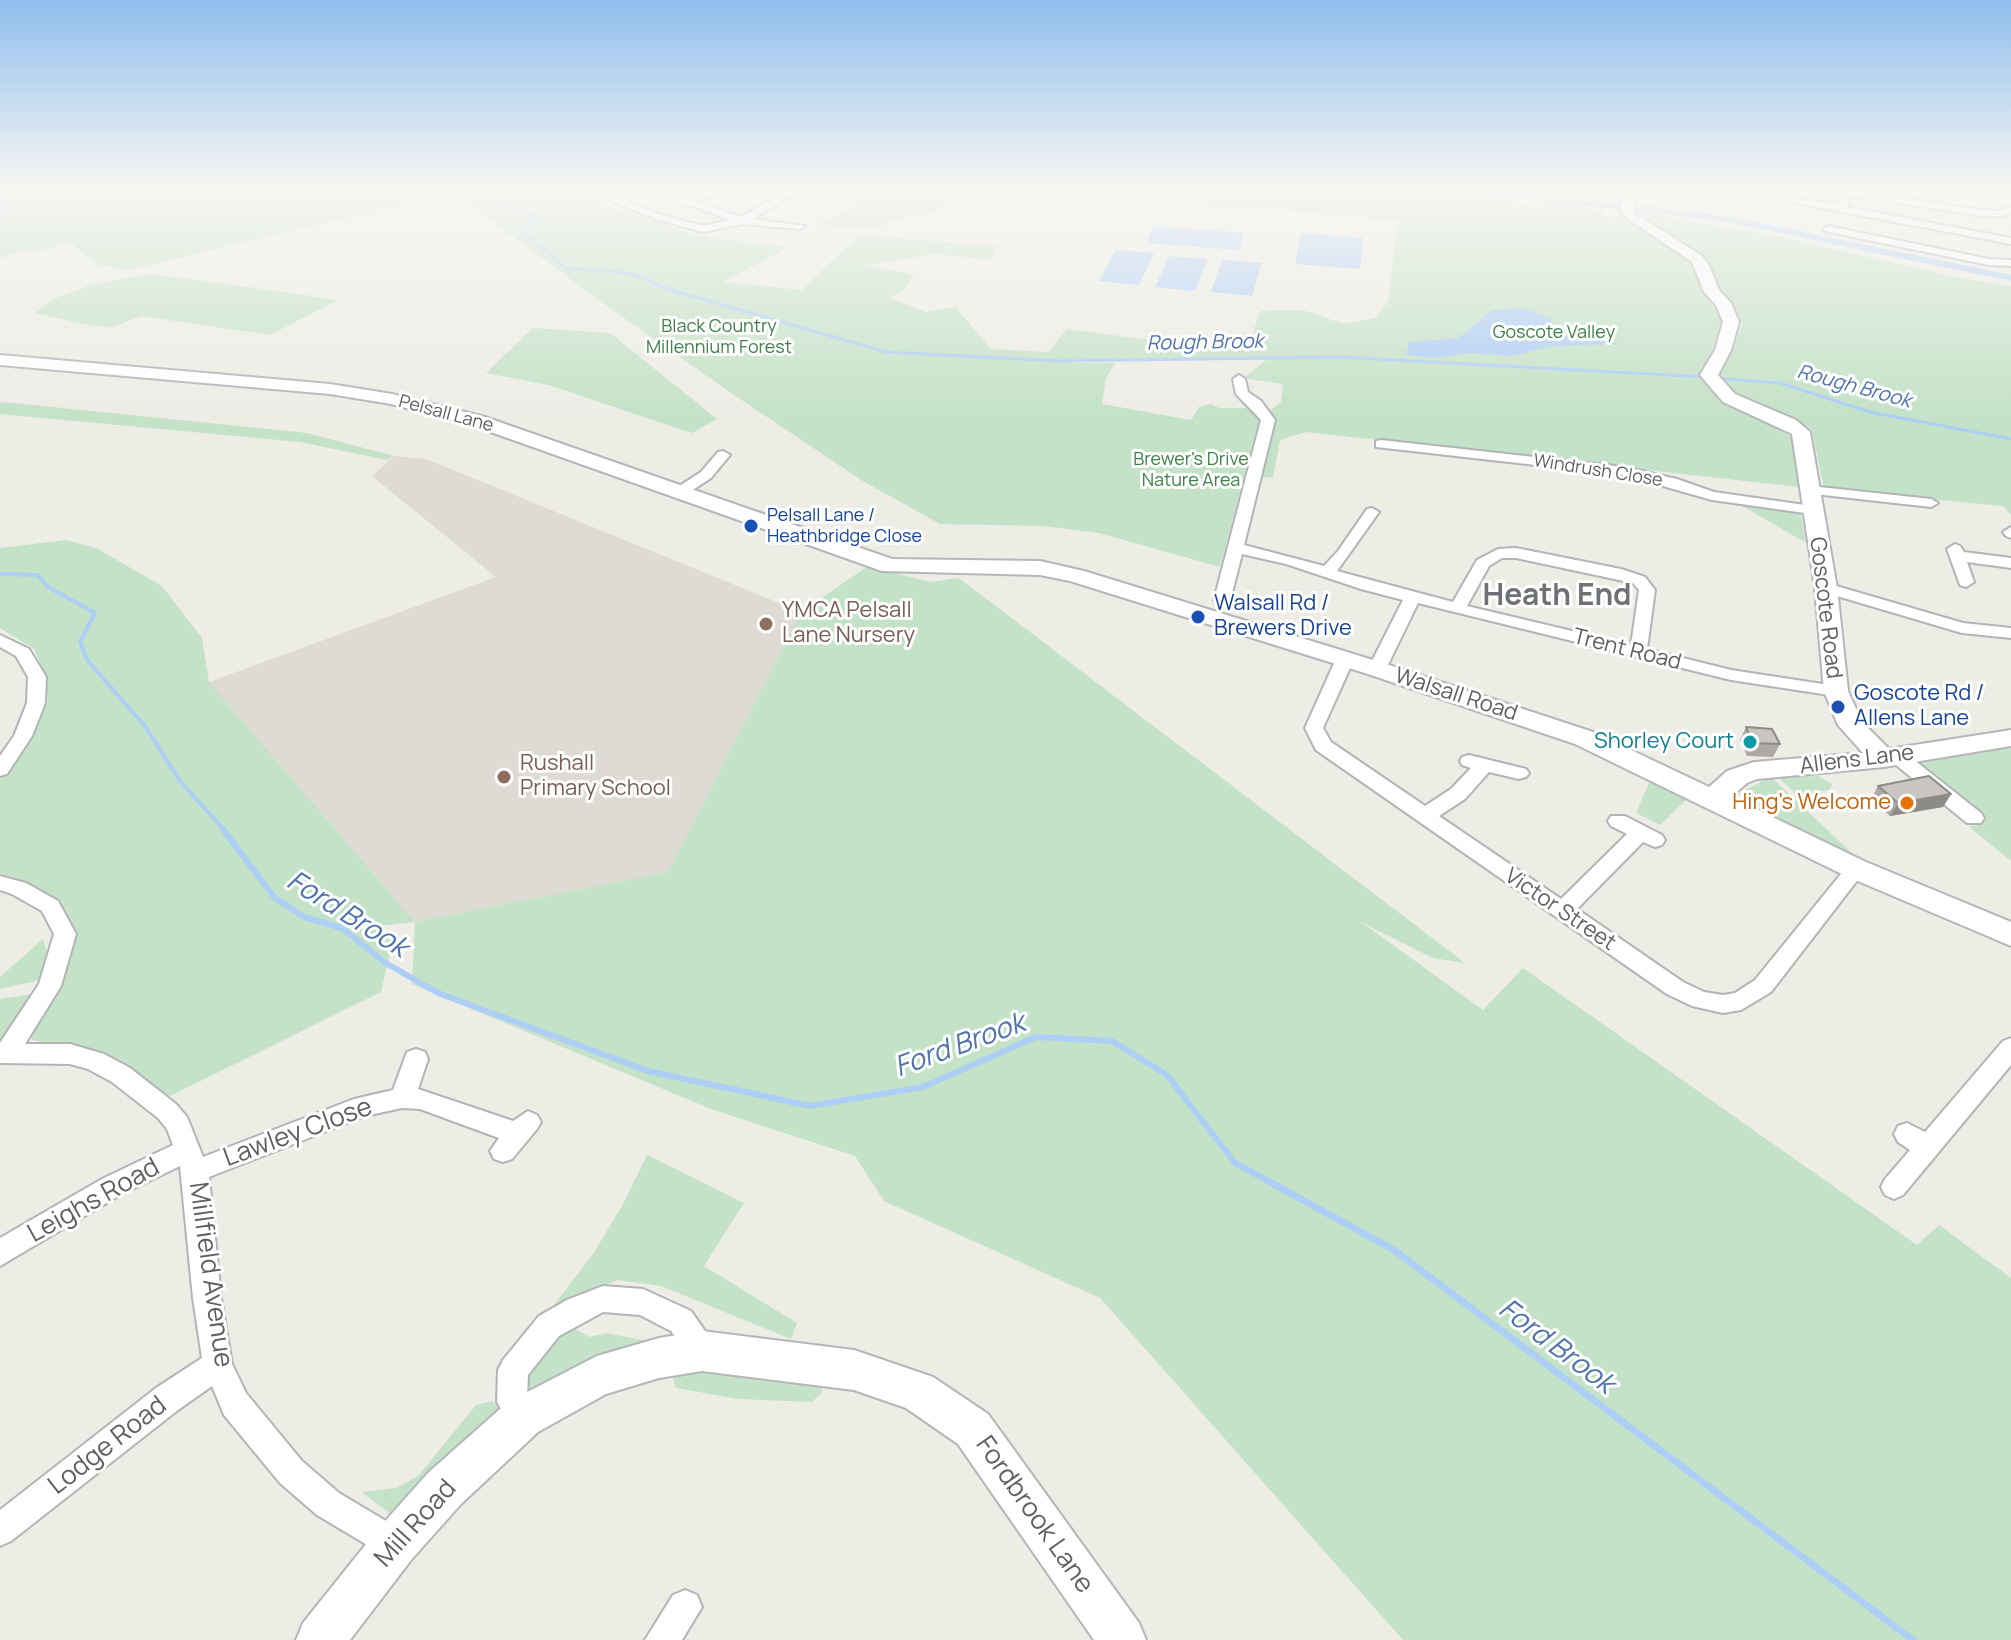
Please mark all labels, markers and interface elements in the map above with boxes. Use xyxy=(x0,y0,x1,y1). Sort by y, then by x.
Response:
park label: Black Country Millennium Forest xyxy=(646,316,792,358)
park label: Goscote Valley xyxy=(1493,322,1615,344)
water label: Rough Brook xyxy=(1146,330,1264,356)
water label: Rough Brook xyxy=(1794,360,1914,414)
street label: Pelsall Lane xyxy=(396,391,496,437)
park label: Brewer's Drive Nature Area xyxy=(1133,449,1249,492)
street label: Windrush Close xyxy=(1532,450,1664,492)
place label: Pelsall Lane / Heathbridge Close xyxy=(767,505,922,548)
marker: Pelsall Lane / Heathbridge Close xyxy=(742,517,760,535)
street label: Goscote Road xyxy=(1803,536,1847,680)
district label: Heath End xyxy=(1482,579,1632,615)
place label: Walsall Rd / Brewers Drive xyxy=(1214,591,1352,642)
place label: YMCA Pelsall Lane Nursery xyxy=(782,598,915,650)
marker: Walsall Rd / Brewers Drive xyxy=(1189,608,1207,626)
marker: YMCA Pelsall Lane Nursery xyxy=(757,615,775,633)
street label: Trent Road xyxy=(1570,624,1684,676)
street label: Walsall Road xyxy=(1391,663,1521,727)
place label: Goscote Rd / Allens Lane xyxy=(1854,681,1984,732)
marker: Goscote Rd / Allens Lane xyxy=(1829,698,1847,716)
place label: Shorley Court xyxy=(1594,729,1734,755)
marker: Shorley Court xyxy=(1741,733,1759,751)
street label: Allens Lane xyxy=(1798,740,1916,780)
place label: Rushall Primary School xyxy=(520,751,671,802)
marker: Rushall Primary School xyxy=(495,768,513,786)
place label: Hing's Welcome xyxy=(1732,790,1891,816)
marker: Hing's Welcome xyxy=(1898,794,1916,812)
street label: Victor Street xyxy=(1499,863,1621,957)
water label: Ford Brook xyxy=(280,865,414,965)
water label: Ford Brook xyxy=(890,1007,1030,1085)
street label: Lawley Close xyxy=(219,1092,377,1174)
street label: Leighs Road xyxy=(23,1152,165,1250)
street label: Millfield Avenue xyxy=(182,1180,238,1370)
water label: Ford Brook xyxy=(1491,1293,1621,1401)
street label: Lodge Road xyxy=(43,1390,173,1502)
street label: Fordbrook Lane xyxy=(968,1431,1100,1599)
street label: Mill Road xyxy=(369,1474,463,1574)

